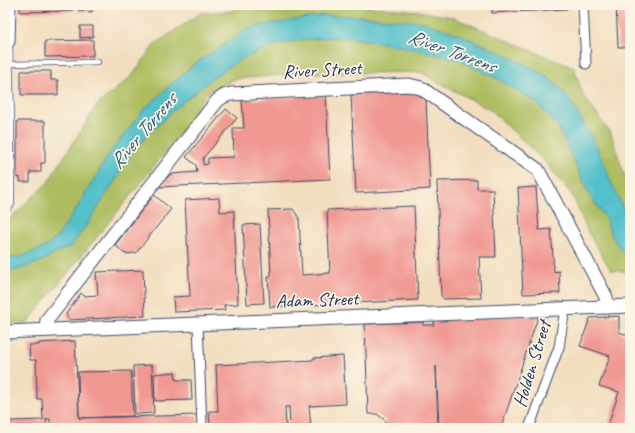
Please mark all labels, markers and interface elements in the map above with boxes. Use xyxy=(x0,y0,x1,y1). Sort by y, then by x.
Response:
water label: River Torrens xyxy=(405,24,502,79)
street label: River Street xyxy=(282,56,364,84)
water label: River Torrens xyxy=(104,86,184,174)
street label: Adam Street xyxy=(275,287,360,313)
street label: Holden Street xyxy=(508,315,557,410)

